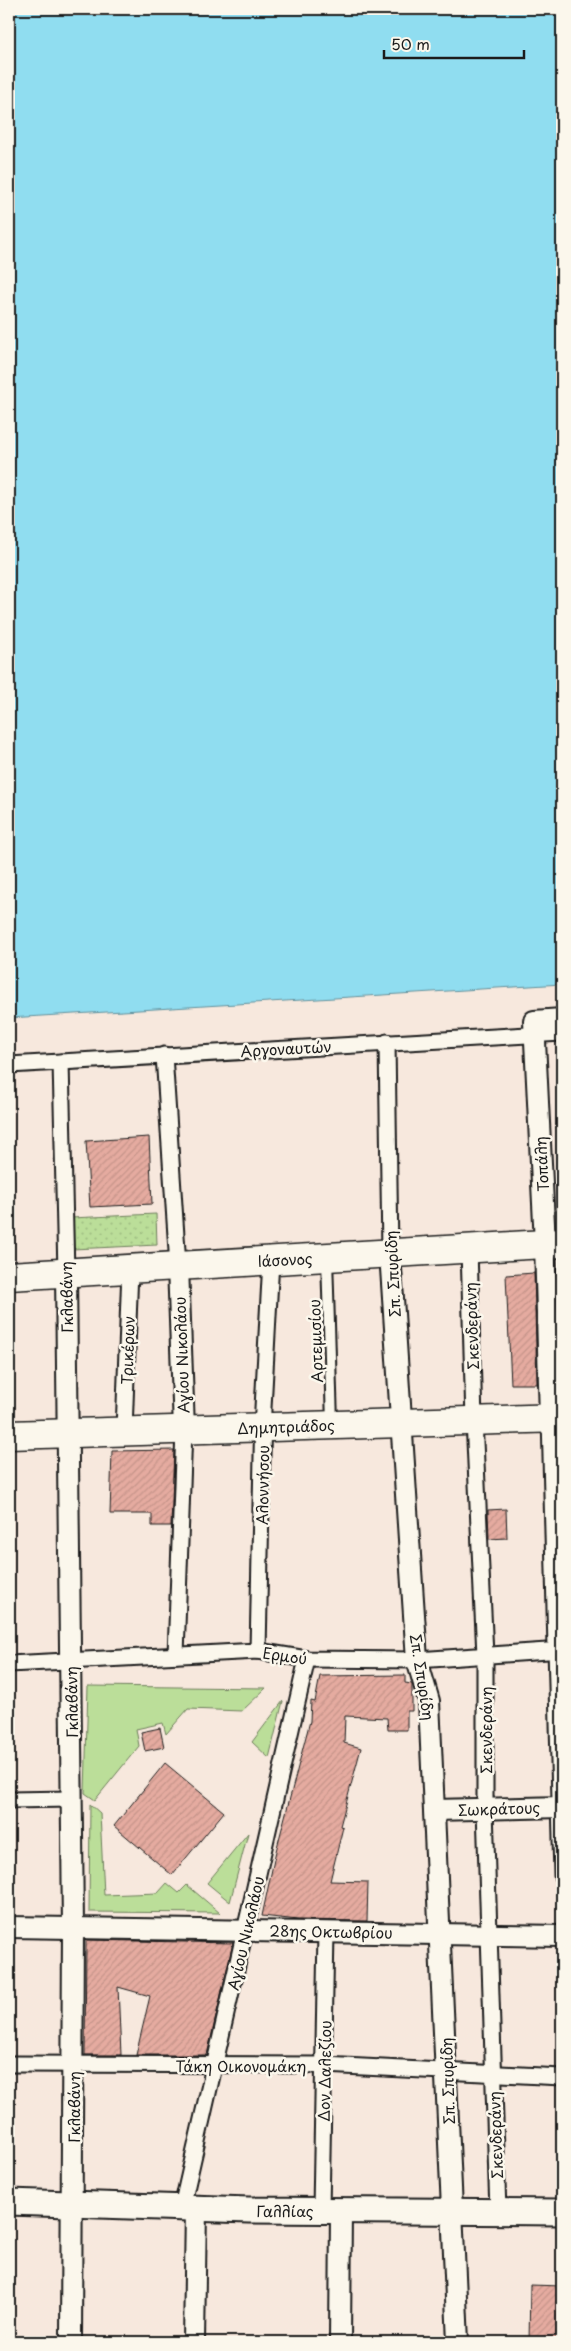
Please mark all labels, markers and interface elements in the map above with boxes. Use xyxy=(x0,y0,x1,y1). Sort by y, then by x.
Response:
scale bar xyxy=(384,28,524,60)
text: 50 m xyxy=(391,32,430,55)
street label: Αργοναυτών xyxy=(240,1034,332,1062)
street label: Τοπάλη xyxy=(528,1136,554,1192)
street label: Σπ. Σπυρίδη xyxy=(378,1230,406,1318)
street label: Ιάσονος xyxy=(257,1246,313,1272)
street label: Γκλαβάνη xyxy=(54,1261,78,1333)
street label: Σκενδεράνη xyxy=(458,1282,484,1370)
street label: Αγίου Νικολάου xyxy=(167,1296,195,1414)
street label: Αρτεμισίου xyxy=(302,1299,328,1383)
street label: Τρικέρων xyxy=(114,1315,140,1385)
street label: Δημητριάδος xyxy=(237,1413,335,1439)
street label: Αλοννήσου xyxy=(250,1445,274,1525)
street label: Σπ. Σπυρίδη xyxy=(405,1632,441,1722)
street label: Ερμού xyxy=(261,1641,309,1669)
street label: Γκλαβάνη xyxy=(59,1666,83,1738)
street label: Σκενδεράνη xyxy=(474,1686,497,1774)
street label: Σωκράτους xyxy=(458,1795,541,1821)
street label: Αγίου Νικολάου xyxy=(221,1874,269,1992)
street label: 28ης Οκτωβρίου xyxy=(269,1918,393,1944)
street label: Δον Δαλεζίου xyxy=(312,2020,336,2122)
street label: Σπ. Σπυρίδη xyxy=(434,2037,460,2125)
street label: Τάκη Οικονομάκη xyxy=(176,2054,307,2077)
street label: Γκλαβάνη xyxy=(62,2071,85,2143)
street label: Σκενδεράνη xyxy=(482,2091,508,2179)
street label: Γαλλίας xyxy=(256,2199,314,2222)

